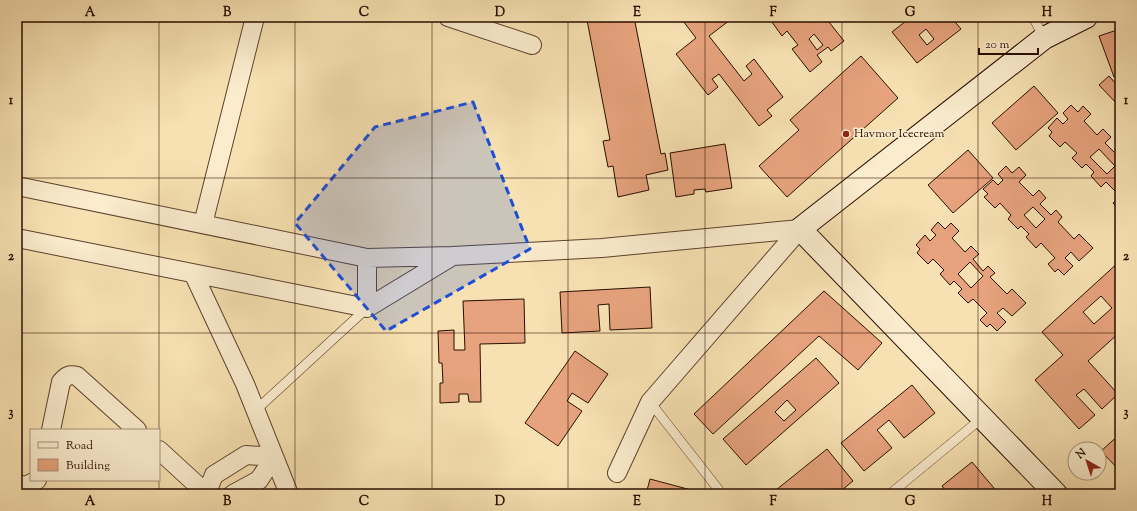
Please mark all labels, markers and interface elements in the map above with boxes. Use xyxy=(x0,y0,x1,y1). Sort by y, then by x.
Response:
text: A xyxy=(85,4,96,22)
text: B xyxy=(223,4,232,22)
text: C xyxy=(359,4,369,22)
text: D xyxy=(495,4,505,22)
text: E xyxy=(633,4,641,22)
text: F xyxy=(769,4,777,22)
text: G xyxy=(905,4,916,22)
text: H xyxy=(1042,4,1053,22)
scale bar xyxy=(979,30,1038,56)
text: 20 m xyxy=(985,36,1010,54)
text: 1 xyxy=(9,92,14,110)
text: 1 xyxy=(1124,92,1129,110)
place label: Havmor Icecream xyxy=(854,125,945,143)
marker: Havmor Icecream xyxy=(841,129,851,139)
text: 2 xyxy=(8,248,15,266)
text: 2 xyxy=(1123,248,1130,266)
text: 3 xyxy=(8,404,14,422)
text: 3 xyxy=(1123,404,1129,422)
legend xyxy=(30,429,160,481)
text: Road xyxy=(66,437,93,455)
north arrow xyxy=(1067,441,1107,481)
text: N xyxy=(1072,445,1090,464)
text: Building xyxy=(66,457,110,475)
text: A xyxy=(85,493,96,511)
text: B xyxy=(223,493,232,511)
text: C xyxy=(359,493,369,511)
text: D xyxy=(495,493,505,511)
text: E xyxy=(633,493,641,511)
text: F xyxy=(769,493,777,511)
text: G xyxy=(905,493,916,511)
text: H xyxy=(1042,493,1053,511)

